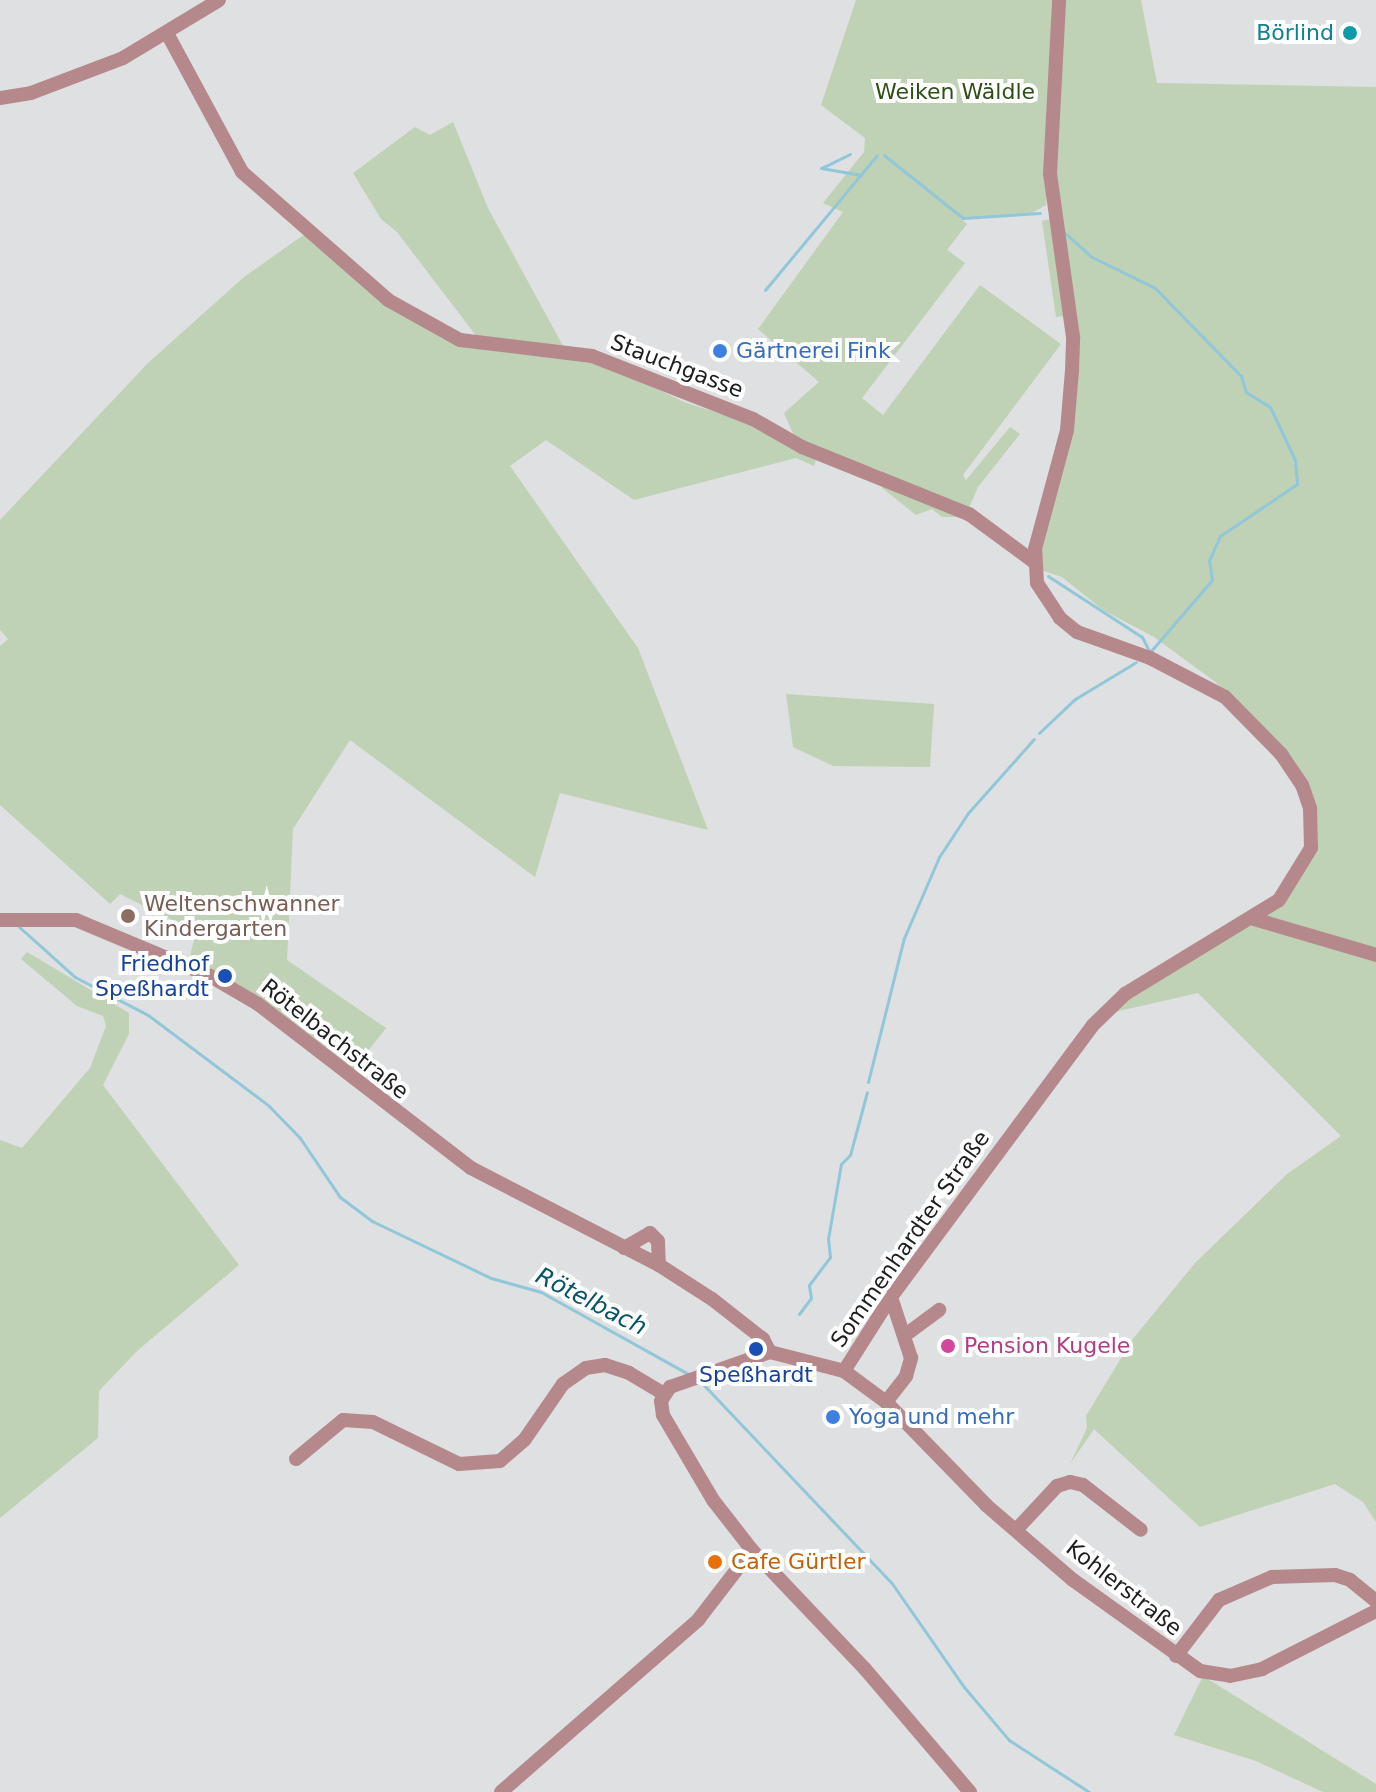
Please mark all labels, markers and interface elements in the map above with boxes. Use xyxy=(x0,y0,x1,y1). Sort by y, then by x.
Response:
place label: Börlind xyxy=(1256,20,1334,46)
marker: Börlind xyxy=(1341,24,1359,42)
park label: Weiken Wäldle xyxy=(875,79,1035,105)
street label: Stauchgasse xyxy=(607,329,747,403)
place label: Gärtnerei Fink xyxy=(736,338,891,364)
marker: Gärtnerei Fink xyxy=(711,342,729,360)
place label: Weltenschwanner Kindergarten xyxy=(144,890,340,942)
marker: Weltenschwanner Kindergarten xyxy=(119,907,137,925)
place label: Friedhof Speßhardt xyxy=(95,950,209,1002)
marker: Friedhof Speßhardt xyxy=(216,967,234,985)
street label: Rötelbachstraße xyxy=(256,973,414,1105)
street label: Sommenhardter Straße xyxy=(825,1126,995,1352)
water label: Rötelbach xyxy=(531,1262,651,1342)
place label: Pension Kugele xyxy=(964,1333,1130,1359)
marker: Pension Kugele xyxy=(939,1337,957,1355)
marker: Speßhardt xyxy=(747,1340,765,1358)
place label: Speßhardt xyxy=(699,1362,813,1388)
place label: Yoga und mehr xyxy=(849,1404,1014,1430)
marker: Yoga und mehr xyxy=(824,1408,842,1426)
street label: Kohlerstraße xyxy=(1061,1535,1187,1641)
place label: Cafe Gürtler xyxy=(731,1549,865,1575)
marker: Cafe Gürtler xyxy=(706,1553,724,1571)

